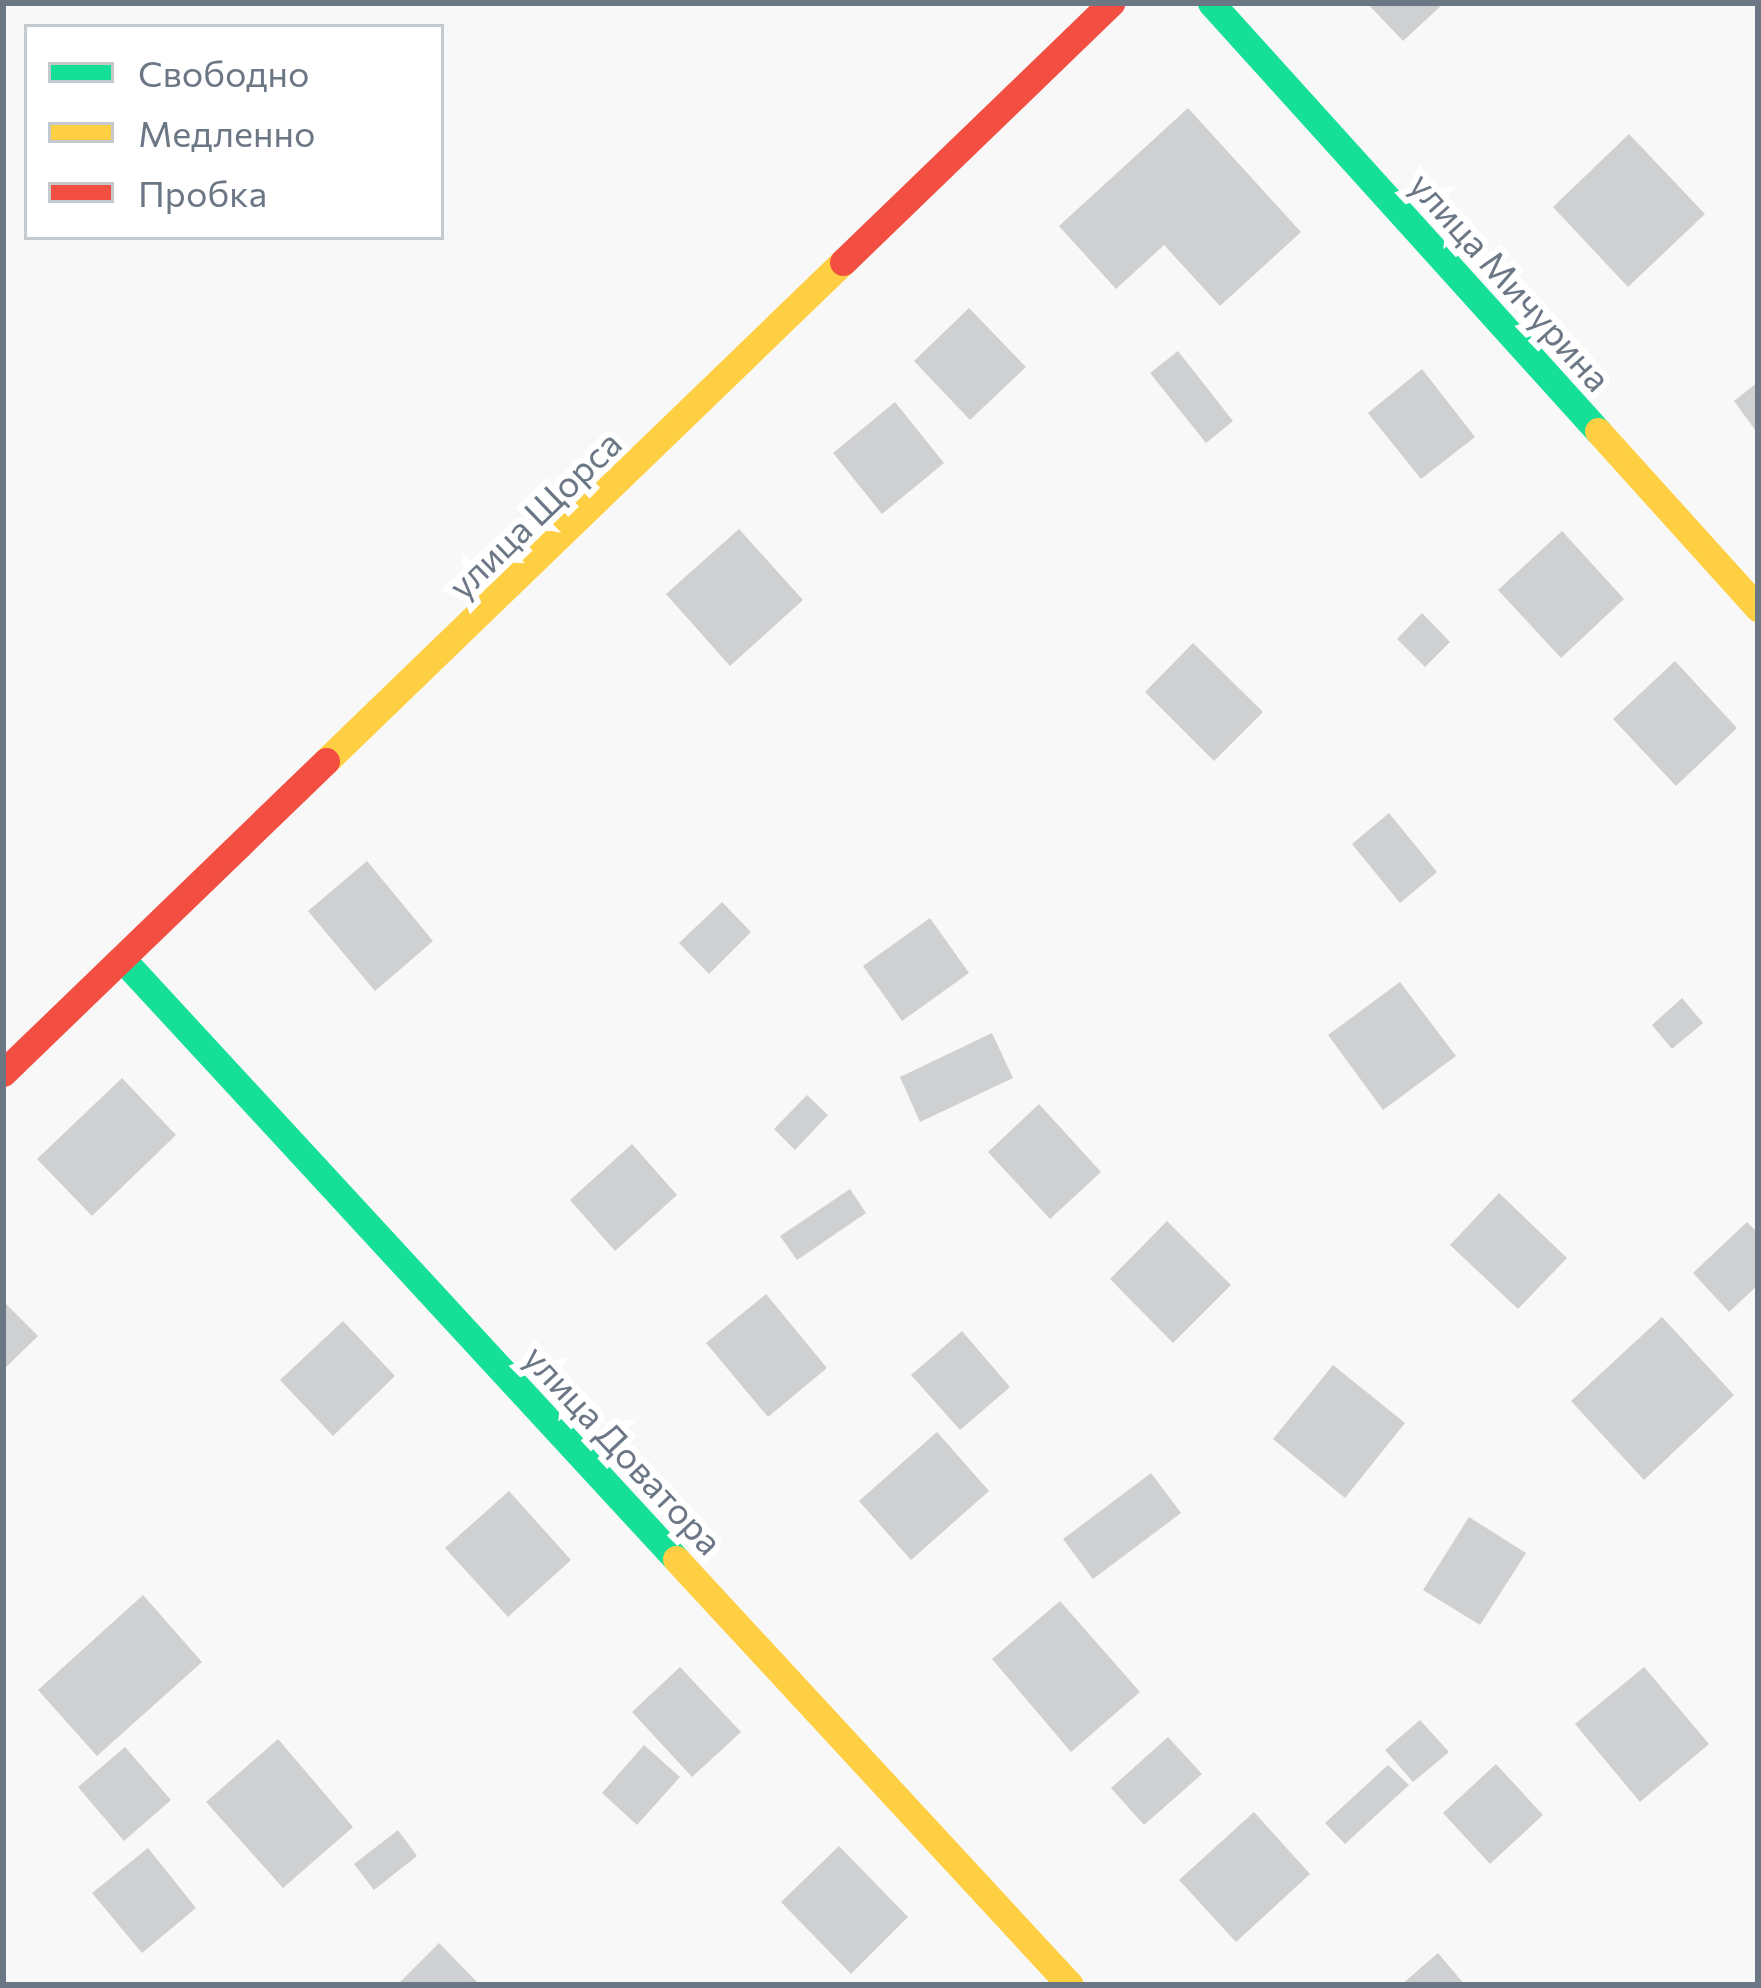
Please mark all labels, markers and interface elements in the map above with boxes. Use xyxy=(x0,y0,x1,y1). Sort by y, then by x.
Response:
legend xyxy=(24,24,444,240)
text: Свободно xyxy=(138,50,309,94)
text: Медленно xyxy=(138,110,315,154)
street label: улица Мичурина xyxy=(1402,163,1620,399)
text: Пробка xyxy=(138,170,267,214)
street label: улица Щорса xyxy=(439,421,629,607)
street label: улица Доватора xyxy=(516,1335,732,1563)

